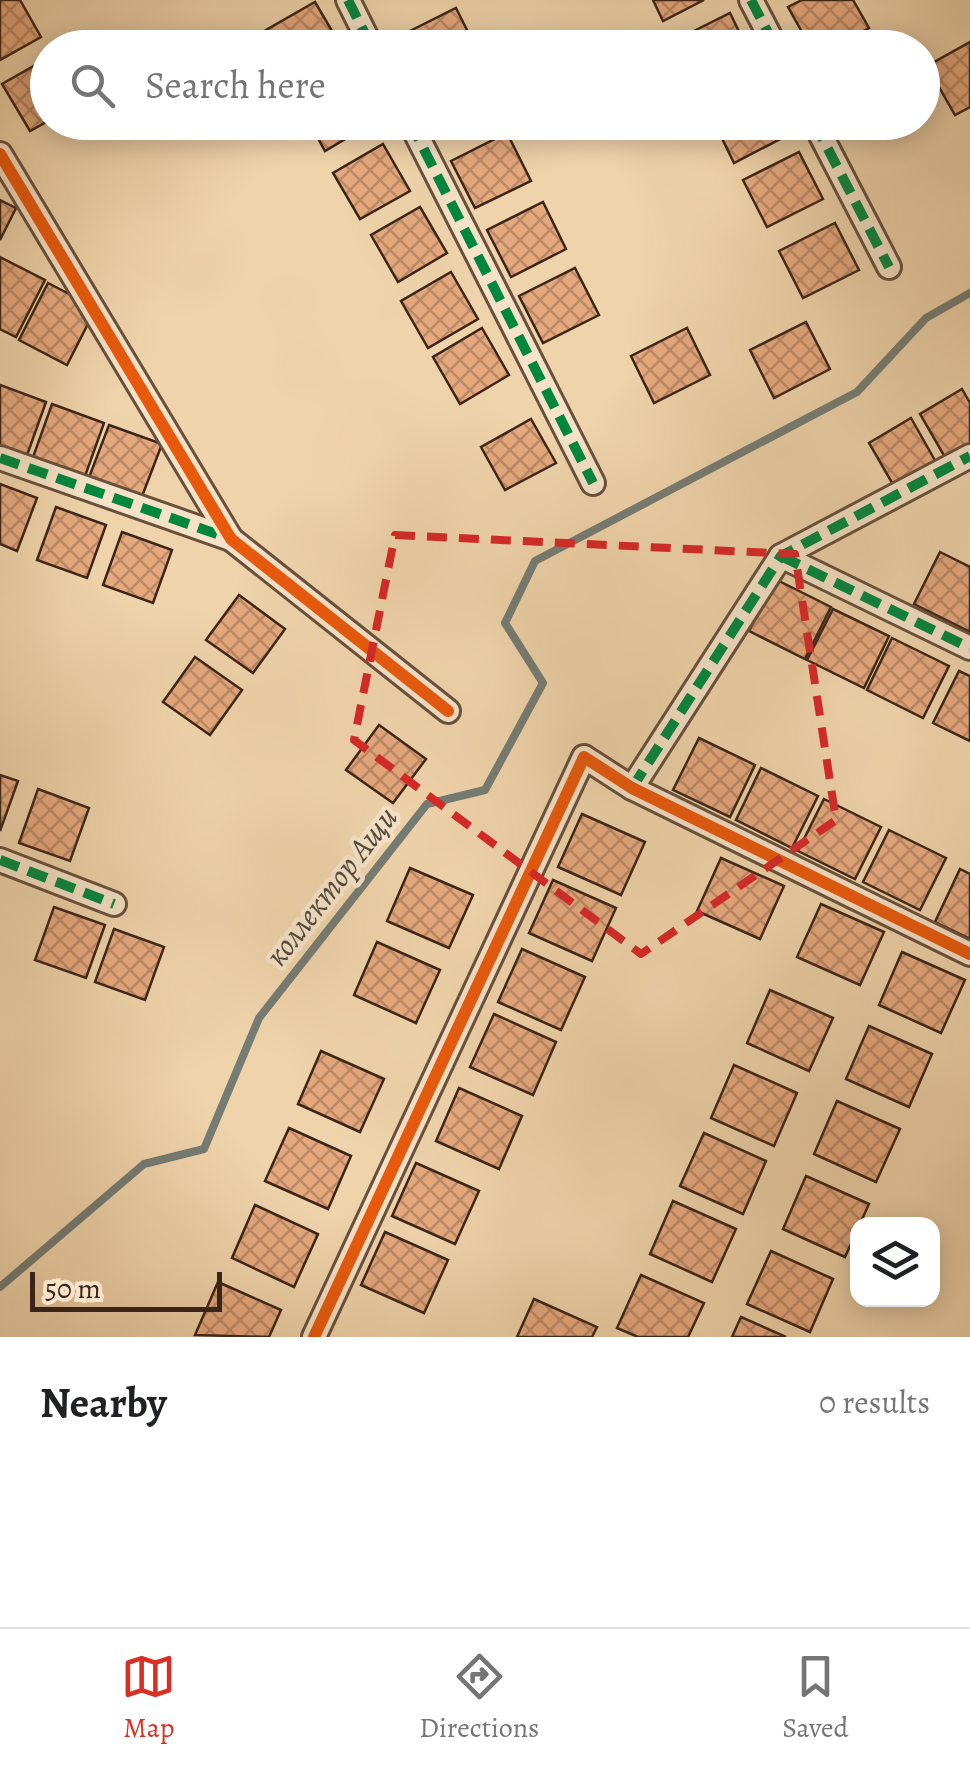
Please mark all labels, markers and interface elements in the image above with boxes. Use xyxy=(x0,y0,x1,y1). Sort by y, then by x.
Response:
search box xyxy=(30,30,940,140)
icon: search xyxy=(65,58,120,113)
text: Search here xyxy=(145,59,326,111)
water label: коллектор Ащи xyxy=(255,797,407,975)
map controls xyxy=(850,1217,940,1307)
button: layers xyxy=(850,1217,940,1307)
scale bar xyxy=(30,1267,222,1312)
text: 50 m xyxy=(45,1270,101,1308)
text: Nearby xyxy=(40,1374,167,1431)
text: 0 results xyxy=(819,1380,930,1424)
tab: Map xyxy=(121,1649,176,1747)
tab: Directions xyxy=(419,1649,539,1747)
tab: Saved xyxy=(782,1649,849,1747)

